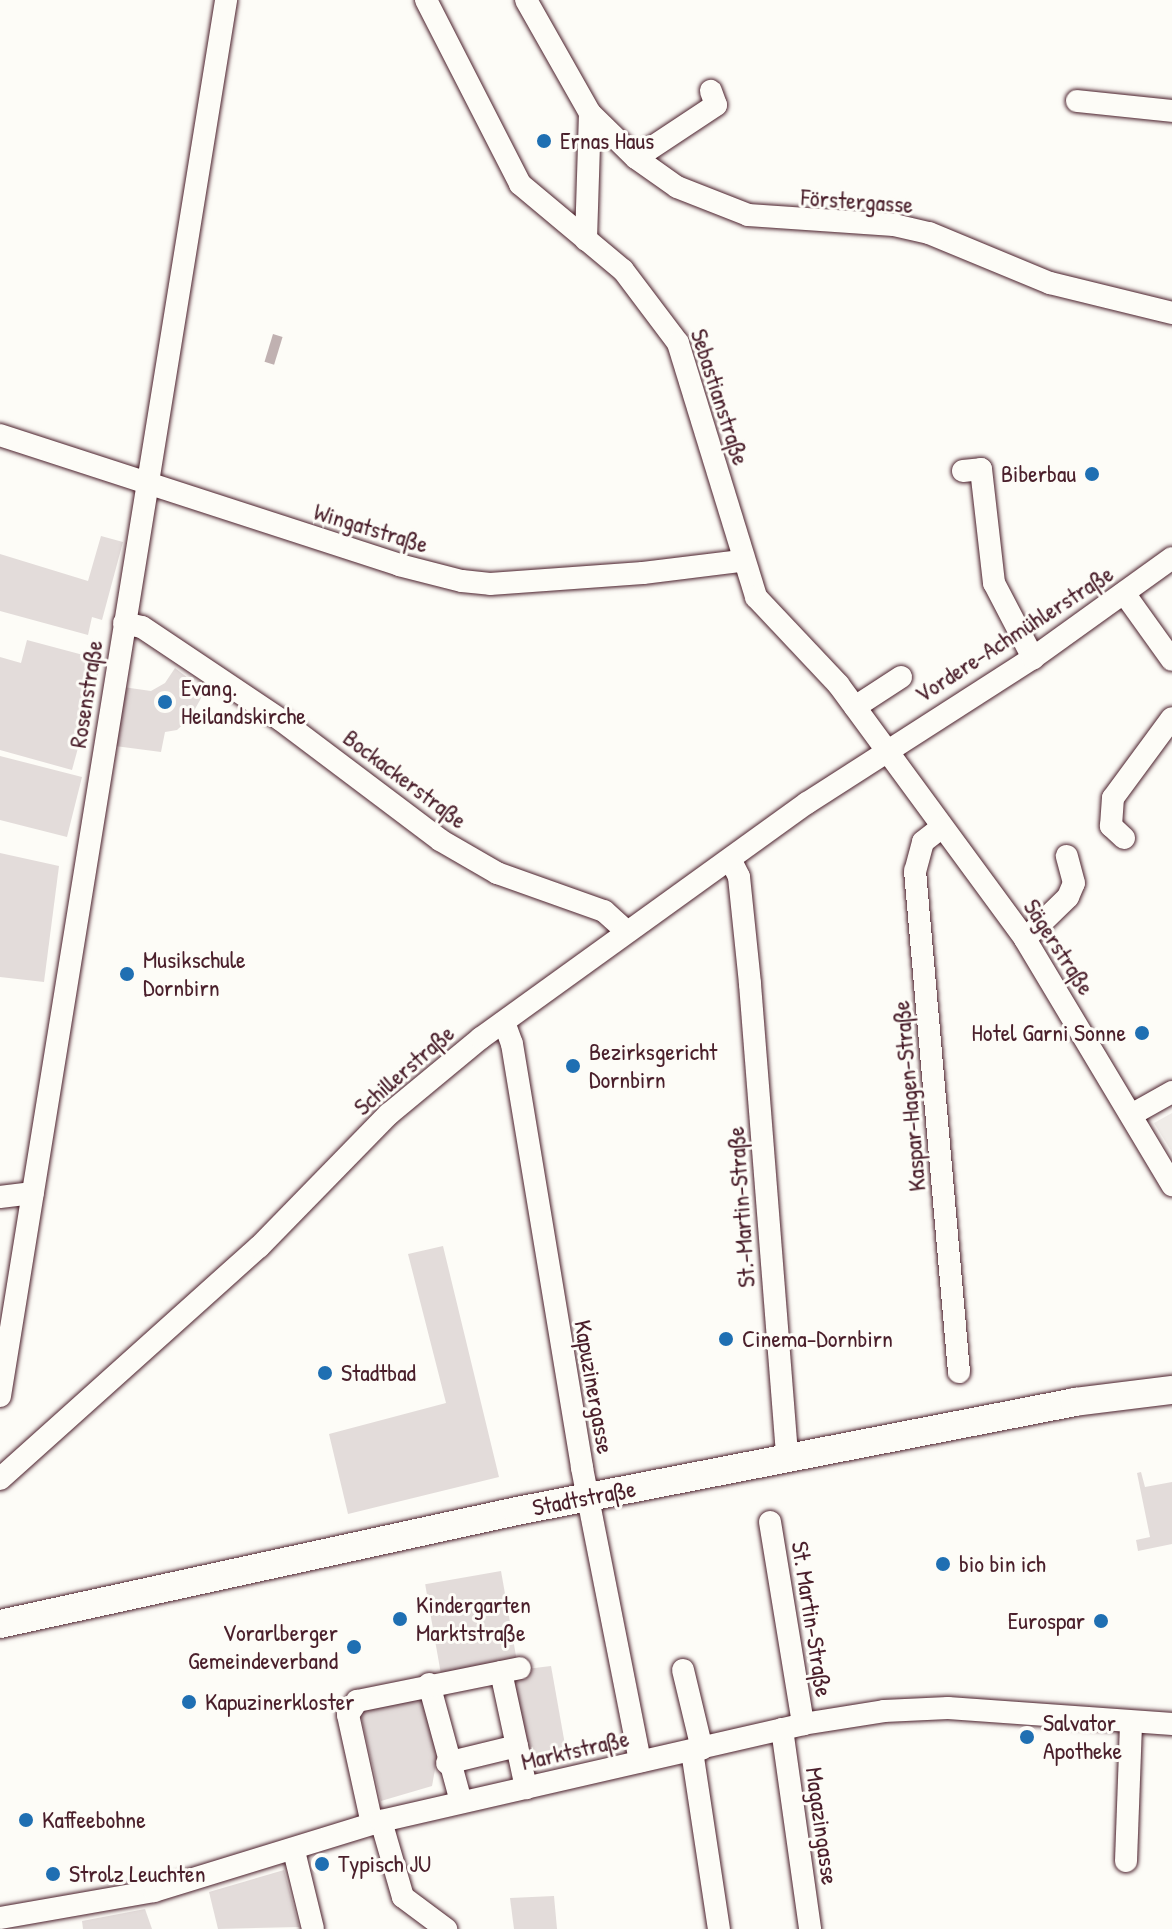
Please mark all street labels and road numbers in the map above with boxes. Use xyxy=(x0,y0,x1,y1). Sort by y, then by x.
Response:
street label: Förstergasse xyxy=(800,183,914,219)
street label: Sebastianstraße xyxy=(684,325,756,469)
street label: Wingatstraße xyxy=(310,497,432,559)
street label: Vordere-Achmühlerstraße xyxy=(910,559,1118,709)
street label: Rosenstraße xyxy=(63,638,109,750)
street label: Bockackerstraße xyxy=(338,723,472,835)
street label: Sägerstraße xyxy=(1017,894,1101,1000)
street label: Kaspar-Hagen-Straße xyxy=(886,999,932,1193)
street label: Schillerstraße xyxy=(348,1019,460,1121)
street label: St.-Martin-Straße xyxy=(721,1126,761,1288)
street label: Kapuzinergasse xyxy=(568,1318,620,1456)
street label: Stadtstraße xyxy=(530,1474,638,1522)
street label: St. Martin-Straße xyxy=(785,1539,839,1699)
street label: Marktstraße xyxy=(518,1724,632,1776)
street label: Magazingasse xyxy=(800,1765,844,1887)

